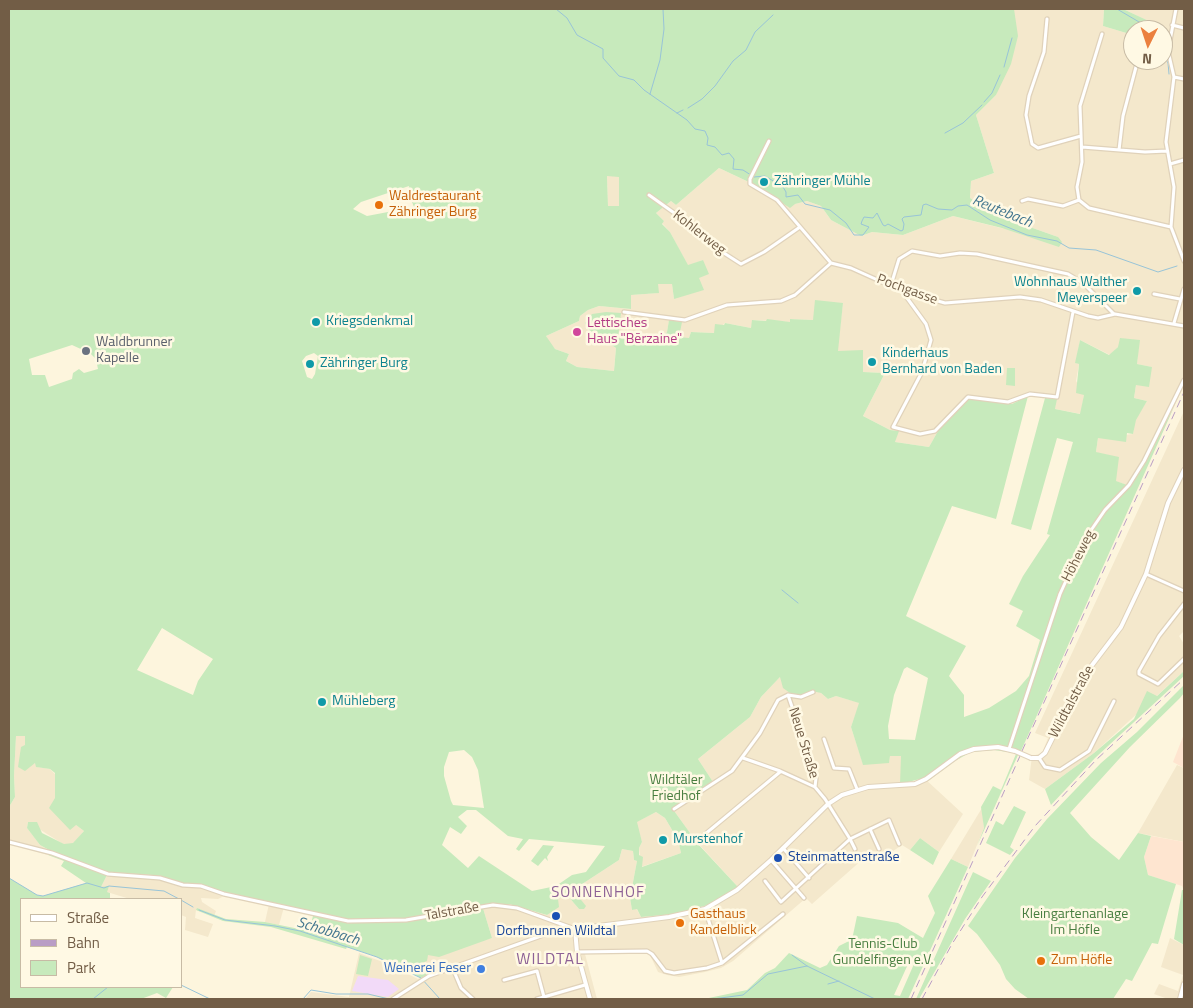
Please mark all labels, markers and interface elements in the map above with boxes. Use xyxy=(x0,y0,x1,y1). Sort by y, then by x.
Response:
north arrow xyxy=(1123,20,1173,70)
text: N xyxy=(1141,49,1153,70)
place label: Zähringer Mühle xyxy=(774,174,871,190)
marker: Zähringer Mühle xyxy=(758,176,770,188)
place label: Waldrestaurant Zähringer Burg xyxy=(389,189,481,222)
water label: Reutebach xyxy=(969,192,1035,232)
marker: Waldrestaurant Zähringer Burg xyxy=(373,199,385,211)
street label: Kohlerweg xyxy=(669,207,729,259)
street label: Pochgasse xyxy=(874,271,940,309)
place label: Wohnhaus Walther Meyerspeer xyxy=(1014,275,1127,308)
marker: Wohnhaus Walther Meyerspeer xyxy=(1131,285,1143,297)
place label: Kriegsdenkmal xyxy=(326,314,413,330)
marker: Kriegsdenkmal xyxy=(310,316,322,328)
place label: Lettisches Haus "Bērzaine" xyxy=(587,316,682,348)
marker: Lettisches Haus "Bērzaine" xyxy=(571,326,583,338)
place label: Waldbrunner Kapelle xyxy=(96,335,172,368)
marker: Waldbrunner Kapelle xyxy=(80,345,92,357)
place label: Kinderhaus Bernhard von Baden xyxy=(882,346,1002,378)
place label: Zähringer Burg xyxy=(320,356,408,372)
marker: Kinderhaus Bernhard von Baden xyxy=(866,356,878,368)
marker: Zähringer Burg xyxy=(304,358,316,370)
street label: Höheweg xyxy=(1059,527,1099,585)
street label: Wildtalstraße xyxy=(1046,663,1098,741)
place label: Mühleberg xyxy=(332,694,395,710)
marker: Mühleberg xyxy=(316,696,328,708)
street label: Neue Straße xyxy=(784,705,822,781)
park label: Wildtäler Friedhof xyxy=(649,773,703,806)
place label: Murstenhof xyxy=(673,832,743,848)
marker: Murstenhof xyxy=(657,834,669,846)
place label: Steinmattenstraße xyxy=(788,850,900,866)
marker: Steinmattenstraße xyxy=(772,852,784,864)
district label: SONNENHOF xyxy=(550,884,646,902)
legend xyxy=(20,898,182,988)
street label: Talstraße xyxy=(424,899,480,925)
text: Straße xyxy=(67,906,109,929)
place label: Gasthaus Kandelblick xyxy=(690,907,757,940)
park label: Kleingartenanlage Im Höfle xyxy=(1022,907,1128,940)
marker: Dorfbrunnen Wildtal xyxy=(550,910,562,922)
water label: Schobbach xyxy=(295,914,361,950)
marker: Gasthaus Kandelblick xyxy=(674,917,686,929)
place label: Dorfbrunnen Wildtal xyxy=(496,924,616,940)
text: Bahn xyxy=(67,931,100,954)
park label: Tennis-Club Gundelfingen e.V. xyxy=(832,937,934,970)
district label: WILDTAL xyxy=(515,950,585,970)
place label: Zum Höfle xyxy=(1051,953,1112,969)
marker: Zum Höfle xyxy=(1035,955,1047,967)
text: Park xyxy=(67,956,96,979)
place label: Weinerei Feser xyxy=(384,961,471,977)
marker: Weinerei Feser xyxy=(475,963,487,975)

